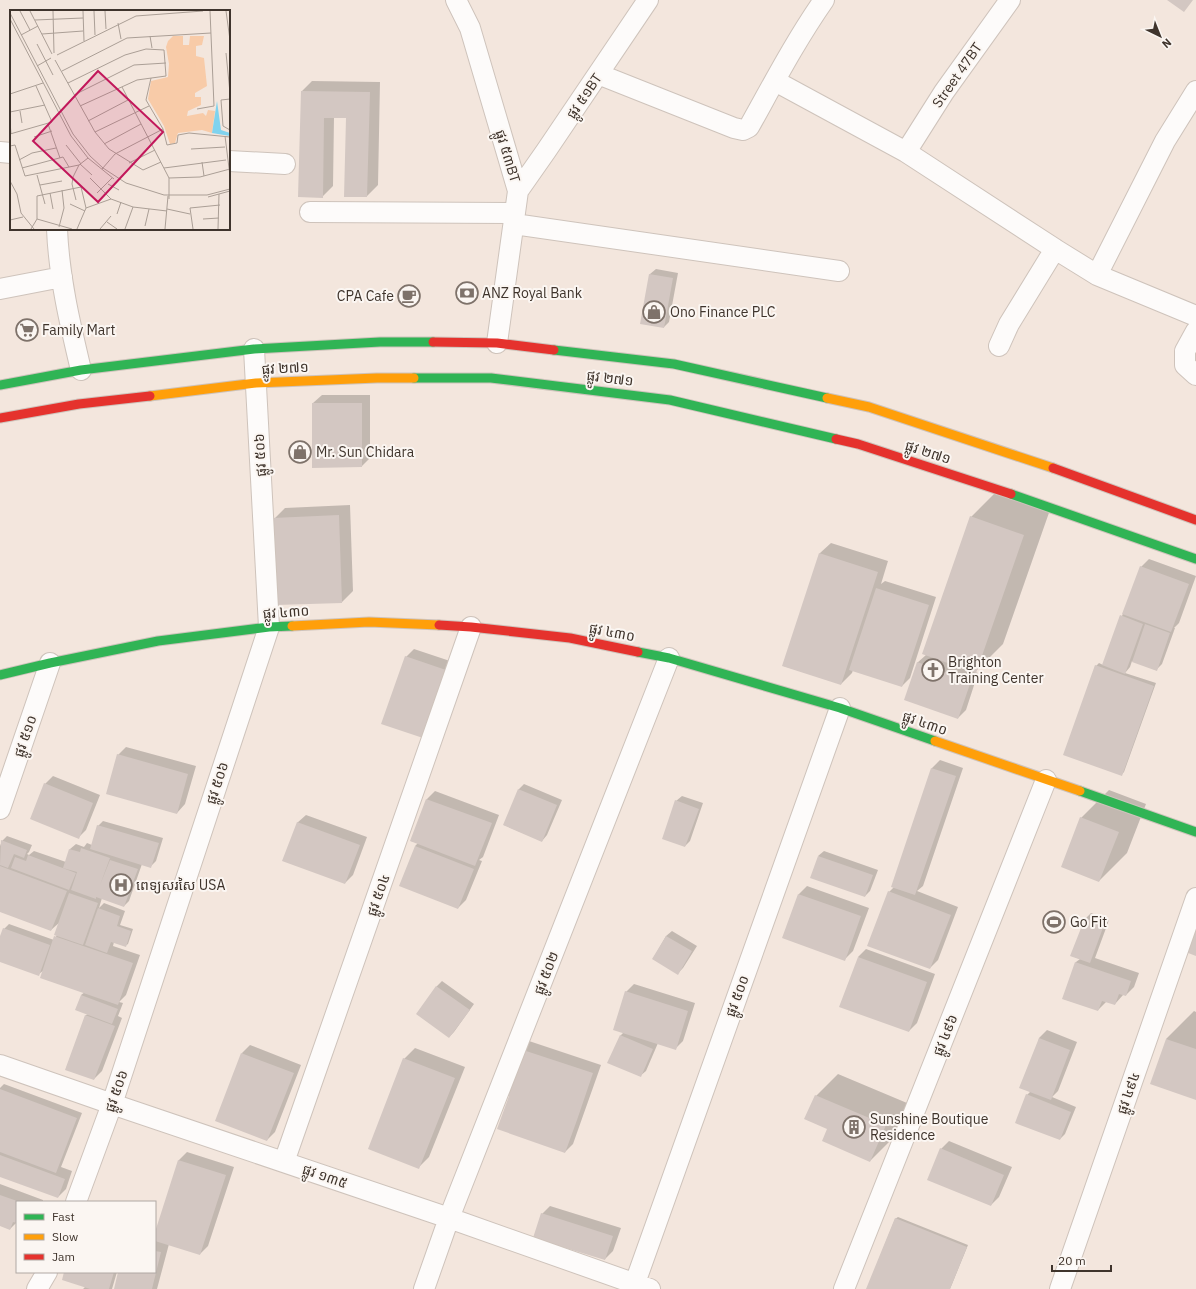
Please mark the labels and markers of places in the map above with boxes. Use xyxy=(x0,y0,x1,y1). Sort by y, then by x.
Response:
bank icon: ANZ Royal Bank xyxy=(454,280,480,306)
cafe icon: CPA Cafe xyxy=(396,283,422,309)
place label: ANZ Royal Bank xyxy=(482,284,583,302)
place label: CPA Cafe xyxy=(337,287,394,305)
shop icon: Ono Finance PLC xyxy=(641,299,667,325)
place label: Ono Finance PLC xyxy=(670,303,776,321)
supermarket icon: Family Mart xyxy=(14,317,40,343)
place label: Family Mart xyxy=(42,321,115,339)
shop icon: Mr. Sun Chidara xyxy=(287,439,313,465)
place label: Mr. Sun Chidara xyxy=(316,443,415,461)
place label: Brighton Training Center xyxy=(948,653,1044,687)
church icon: Brighton Training Center xyxy=(920,657,946,683)
hospital icon: ពេទ្យសរសៃ USA xyxy=(108,872,134,898)
place label: ពេទ្យសរសៃ USA xyxy=(136,876,225,894)
sports icon: Go Fit xyxy=(1041,909,1067,935)
place label: Go Fit xyxy=(1070,913,1107,931)
place label: Sunshine Boutique Residence xyxy=(870,1110,989,1144)
building icon: Sunshine Boutique Residence xyxy=(841,1114,867,1140)

